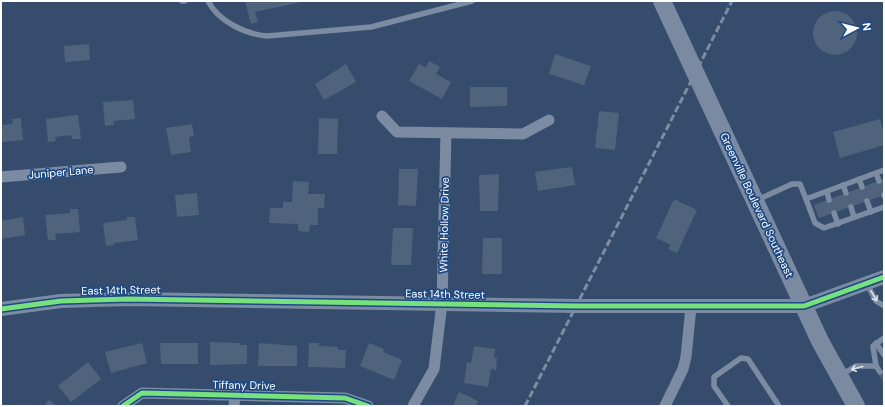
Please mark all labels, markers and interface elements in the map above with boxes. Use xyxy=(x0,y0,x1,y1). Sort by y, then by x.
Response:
north arrow xyxy=(837,8,877,48)
text: N xyxy=(859,22,874,32)
street label: Greenville Boulevard Southeast xyxy=(717,130,797,280)
street label: Juniper Lane xyxy=(28,162,94,182)
street label: White Hollow Drive xyxy=(436,177,452,273)
street label: East 14th Street xyxy=(81,282,161,298)
street label: East 14th Street xyxy=(405,286,485,302)
one-way arrow xyxy=(870,290,878,302)
one-way arrow xyxy=(850,364,863,372)
street label: Tiffany Drive xyxy=(212,377,276,393)

